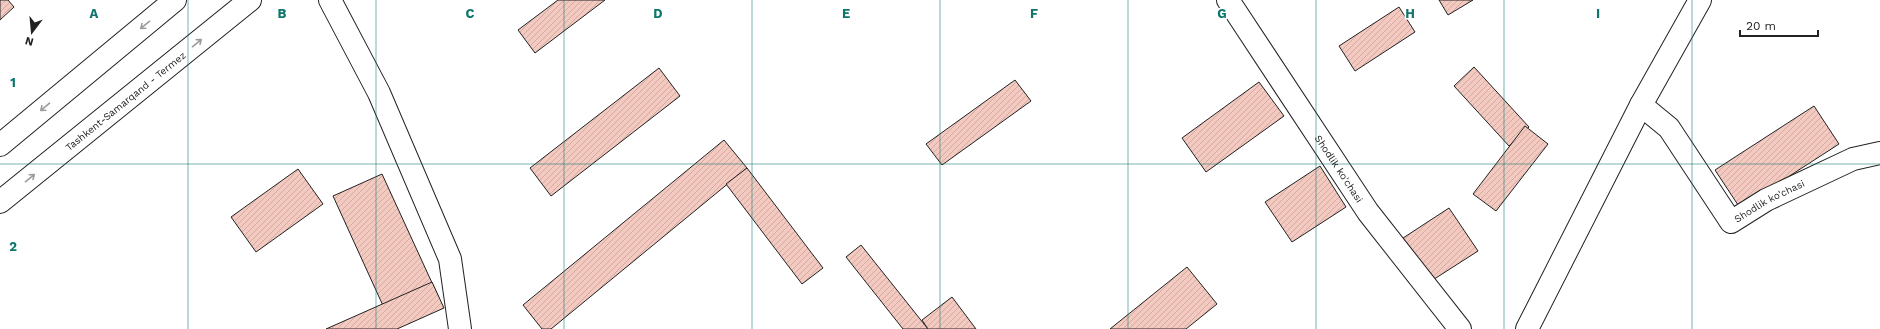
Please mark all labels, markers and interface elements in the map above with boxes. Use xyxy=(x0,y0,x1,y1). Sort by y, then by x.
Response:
text: A xyxy=(90,6,99,21)
text: B xyxy=(278,6,287,21)
text: C xyxy=(466,6,475,21)
text: D xyxy=(653,6,663,21)
text: E xyxy=(842,6,850,21)
text: F xyxy=(1030,6,1038,21)
text: G xyxy=(1217,6,1227,21)
text: H xyxy=(1405,6,1415,21)
text: I xyxy=(1596,6,1600,21)
north arrow xyxy=(12,12,52,52)
scale bar xyxy=(1740,12,1818,38)
text: 20 m xyxy=(1746,19,1776,33)
one-way arrow xyxy=(140,20,151,29)
text: N xyxy=(24,34,35,49)
one-way arrow xyxy=(191,39,202,48)
street label: Tashkent-Samarqand - Termez xyxy=(63,49,188,153)
text: 1 xyxy=(10,75,16,90)
one-way arrow xyxy=(40,103,50,112)
street label: Shodlik ko'chasi xyxy=(1313,133,1366,204)
one-way arrow xyxy=(25,173,36,182)
street label: Shodlik ko'chasi xyxy=(1732,177,1806,224)
text: 2 xyxy=(9,239,17,254)

